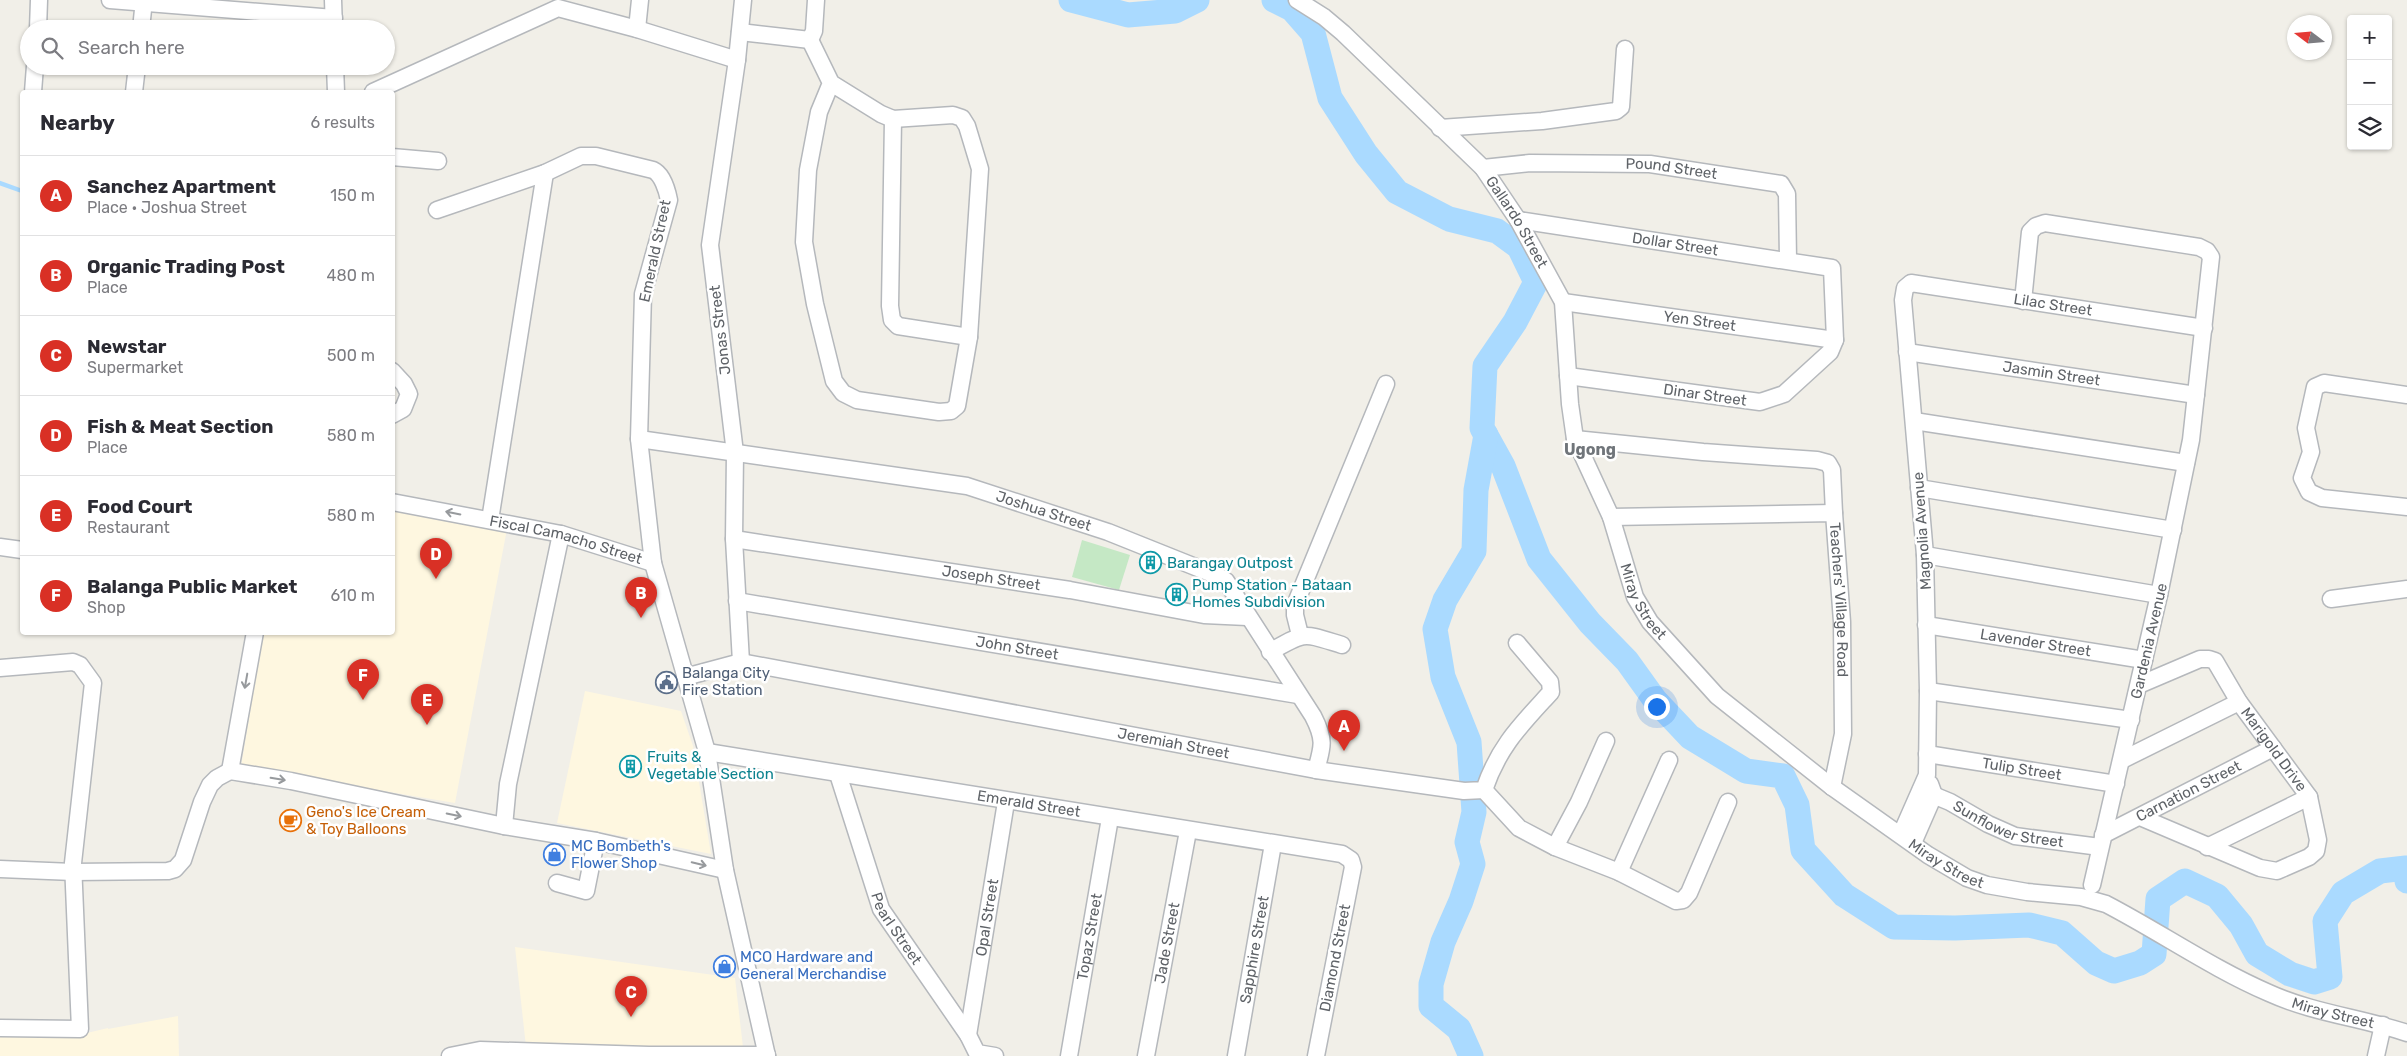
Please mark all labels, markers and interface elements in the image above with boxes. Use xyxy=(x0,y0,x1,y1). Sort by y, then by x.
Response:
north arrow xyxy=(2287,15,2332,60)
map controls xyxy=(2347,15,2392,150)
button: + xyxy=(2347,15,2392,60)
search box xyxy=(20,20,395,75)
icon: search xyxy=(38,34,66,62)
text: Search here xyxy=(78,36,185,59)
button: − xyxy=(2347,60,2392,105)
button: layers xyxy=(2347,105,2392,150)
text: Nearby xyxy=(40,110,115,135)
text: 6 results xyxy=(310,113,375,132)
street label: Pound Street xyxy=(1625,155,1719,183)
street label: Gallardo Street xyxy=(1482,173,1552,271)
text: Sanchez Apartment xyxy=(87,175,276,198)
text: A xyxy=(50,186,62,205)
text: 150 m xyxy=(330,186,375,205)
text: Place · Joshua Street xyxy=(87,198,247,217)
street label: Emerald Street xyxy=(635,198,675,304)
street label: Dollar Street xyxy=(1631,229,1720,260)
text: Organic Trading Post xyxy=(87,255,285,278)
text: B xyxy=(50,266,62,285)
text: 480 m xyxy=(327,266,375,285)
text: Place xyxy=(87,278,128,297)
street label: Jonas Street xyxy=(706,284,734,376)
street label: Lilac Street xyxy=(2012,290,2094,320)
street label: Yen Street xyxy=(1662,307,1737,335)
text: Newstar xyxy=(87,335,166,358)
text: C xyxy=(50,346,62,365)
text: 500 m xyxy=(327,346,375,365)
street label: Jasmin Street xyxy=(2001,357,2102,390)
text: Supermarket xyxy=(87,358,183,377)
street label: Dinar Street xyxy=(1662,380,1748,410)
text: Fish & Meat Section xyxy=(87,415,274,438)
text: D xyxy=(50,426,62,445)
text: 580 m xyxy=(327,426,375,445)
text: Place xyxy=(87,438,128,457)
district label: Ugong xyxy=(1564,440,1616,459)
street label: Magnolia Avenue xyxy=(1909,471,1935,591)
street label: Joshua Street xyxy=(994,487,1094,535)
text: Food Court xyxy=(87,495,192,518)
text: E xyxy=(51,506,61,525)
text: 580 m xyxy=(327,506,375,525)
one-way arrow xyxy=(445,508,461,518)
street label: Fiscal Camacho Street xyxy=(488,512,644,568)
text: Restaurant xyxy=(87,518,170,537)
street label: Teachers' Village Road xyxy=(1826,522,1851,677)
pin: D xyxy=(420,538,452,579)
building icon: Barangay Outpost xyxy=(1139,551,1163,575)
place label: Barangay Outpost xyxy=(1167,554,1293,572)
street label: Miray Street xyxy=(1616,561,1671,643)
street label: Joseph Street xyxy=(941,562,1042,594)
text: Balanga Public Market xyxy=(87,575,297,598)
place label: Pump Station - Bataan Homes Subdivision xyxy=(1192,576,1352,611)
pin: B xyxy=(625,577,657,618)
street label: Gardenia Avenue xyxy=(2127,581,2171,701)
building icon: Pump Station - Bataan Homes Subdivision xyxy=(1164,582,1188,606)
text: F xyxy=(51,586,61,605)
text: 610 m xyxy=(331,586,375,605)
text: Shop xyxy=(87,598,125,617)
street label: Lavender Street xyxy=(1979,625,2092,660)
street label: John Street xyxy=(974,632,1060,664)
pin: F xyxy=(347,659,379,700)
place label: Balanga City Fire Station xyxy=(682,664,770,699)
public building icon: Balanga City Fire Station xyxy=(654,670,678,694)
one-way arrow xyxy=(241,672,251,688)
pin: E xyxy=(411,684,443,725)
your location xyxy=(1644,694,1670,720)
street label: Marigold Drive xyxy=(2237,704,2311,795)
pin: A xyxy=(1328,710,1360,751)
street label: Jeremiah Street xyxy=(1116,724,1231,763)
place label: Fruits & Vegetable Section xyxy=(647,748,774,783)
building icon: Fruits & Vegetable Section xyxy=(619,754,643,778)
street label: Tulip Street xyxy=(1981,754,2063,784)
street label: Carnation Street xyxy=(2133,757,2244,826)
one-way arrow xyxy=(270,774,286,784)
street label: Emerald Street xyxy=(976,787,1082,821)
street label: Sunflower Street xyxy=(1950,797,2065,851)
place label: Geno's Ice Cream & Toy Balloons xyxy=(306,803,426,838)
cafe icon: Geno's Ice Cream & Toy Balloons xyxy=(278,809,302,833)
one-way arrow xyxy=(446,811,462,821)
street label: Miray Street xyxy=(1905,835,1986,892)
place label: MC Bombeth's Flower Shop xyxy=(571,837,671,872)
shop icon: MC Bombeth's Flower Shop xyxy=(543,843,567,867)
one-way arrow xyxy=(691,860,707,869)
street label: Opal Street xyxy=(972,877,1002,958)
street label: Pearl Street xyxy=(867,890,926,968)
street label: Topaz Street xyxy=(1073,892,1106,982)
street label: Sapphire Street xyxy=(1236,894,1273,1005)
street label: Jade Street xyxy=(1151,901,1184,985)
street label: Diamond Street xyxy=(1316,903,1354,1013)
place label: MCO Hardware and General Merchandise xyxy=(740,948,887,983)
shop icon: MCO Hardware and General Merchandise xyxy=(712,954,736,978)
pin: C xyxy=(615,976,647,1017)
street label: Miray Street xyxy=(2290,994,2376,1032)

